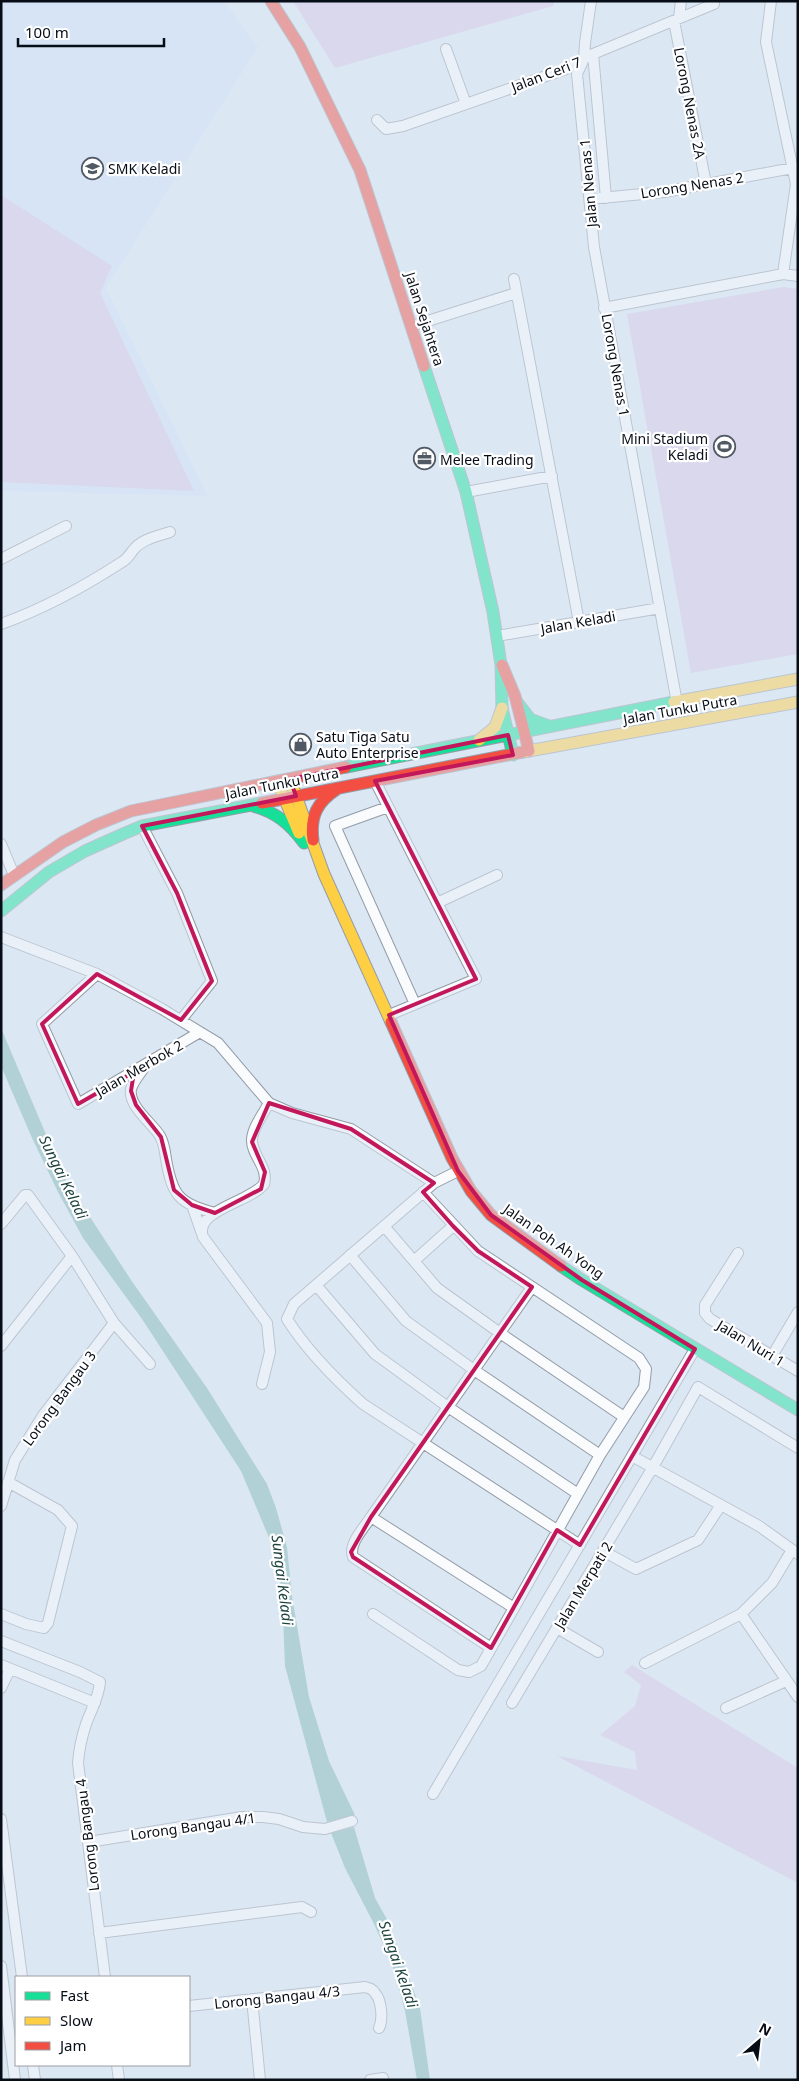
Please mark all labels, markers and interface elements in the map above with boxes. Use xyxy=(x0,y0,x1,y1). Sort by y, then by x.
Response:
scale bar xyxy=(18,15,164,47)
text: 100 m xyxy=(25,22,69,42)
street label: Lorong Nenas 2A xyxy=(670,46,710,160)
street label: Jalan Ceri 7 xyxy=(507,52,584,97)
street label: Jalan Nenas 1 xyxy=(575,138,602,230)
school or university icon: SMK Keladi xyxy=(80,156,104,180)
place label: SMK Keladi xyxy=(108,159,181,178)
street label: Lorong Nenas 2 xyxy=(639,167,745,203)
street label: Jalan Sejahtera xyxy=(400,268,449,368)
street label: Lorong Nenas 1 xyxy=(598,312,634,418)
place label: Mini Stadium Keladi xyxy=(621,429,708,464)
sports icon: Mini Stadium Keladi xyxy=(712,434,736,458)
office icon: Melee Trading xyxy=(412,447,436,471)
place label: Melee Trading xyxy=(440,450,534,469)
street label: Jalan Keladi xyxy=(537,606,617,638)
street label: Jalan Tunku Putra xyxy=(620,690,738,729)
place label: Satu Tiga Satu Auto Enterprise xyxy=(316,727,419,762)
shop icon: Satu Tiga Satu Auto Enterprise xyxy=(288,732,312,756)
street label: Jalan Tunku Putra xyxy=(222,763,340,804)
street label: Jalan Merbok 2 xyxy=(90,1035,186,1102)
water label: Sungai Keladi xyxy=(35,1132,93,1223)
street label: Jalan Poh Ah Yong xyxy=(498,1198,608,1283)
street label: Jalan Nuri 1 xyxy=(712,1314,788,1371)
street label: Lorong Bangau 3 xyxy=(18,1347,100,1449)
water label: Sungai Keladi xyxy=(268,1534,299,1627)
street label: Jalan Merpati 2 xyxy=(548,1538,617,1634)
street label: Lorong Bangau 4 xyxy=(71,1778,103,1892)
street label: Lorong Bangau 4/1 xyxy=(129,1808,257,1844)
water label: Sungai Keladi xyxy=(375,1918,424,2011)
legend xyxy=(15,1976,190,2066)
street label: Lorong Bangau 4/3 xyxy=(213,1981,341,2013)
text: Fast xyxy=(60,1985,89,2005)
text: Slow xyxy=(60,2010,93,2030)
north arrow xyxy=(734,2016,784,2066)
text: N xyxy=(756,2018,775,2040)
text: Jam xyxy=(58,2035,87,2055)

